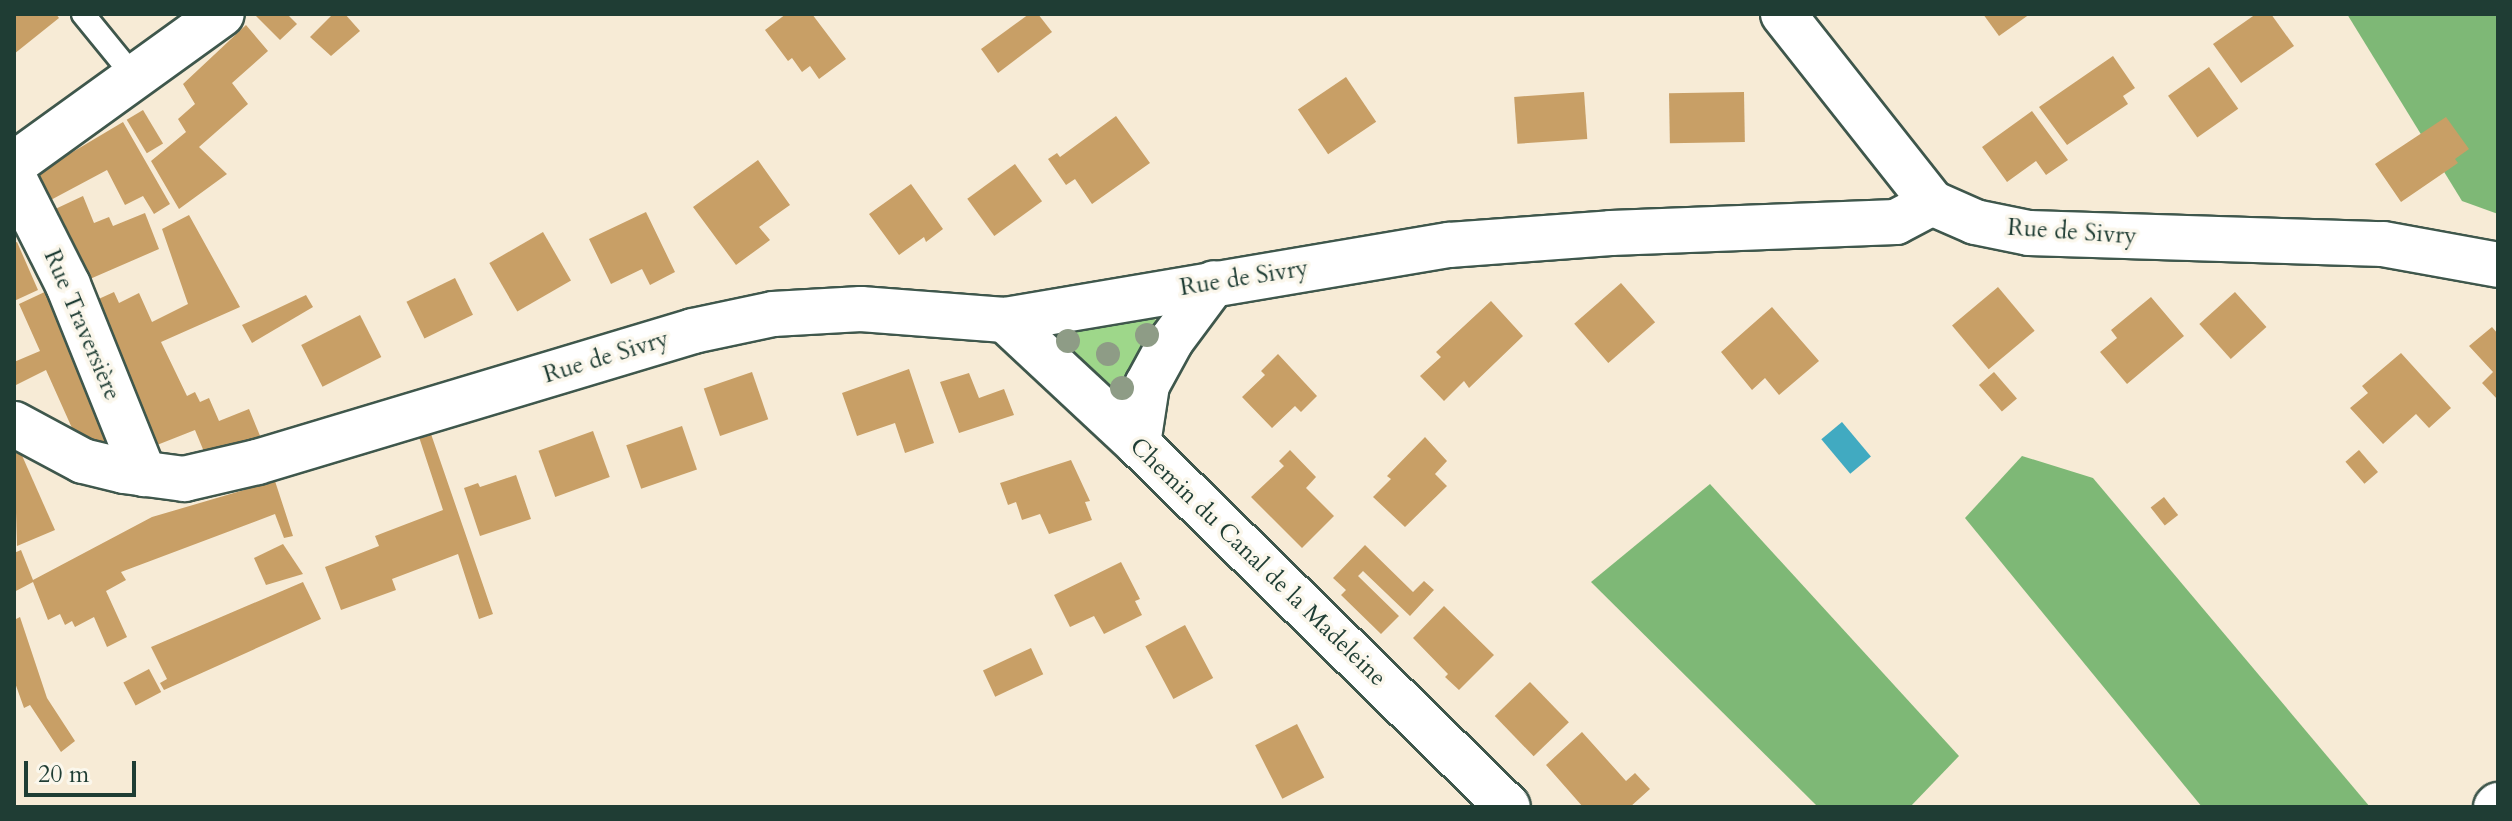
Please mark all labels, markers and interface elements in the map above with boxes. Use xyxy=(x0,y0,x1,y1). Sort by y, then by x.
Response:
street label: Rue de Sivry xyxy=(2006,213,2138,251)
street label: Rue Traversière xyxy=(37,245,127,405)
street label: Rue de Sivry xyxy=(1178,254,1310,302)
street label: Rue de Sivry xyxy=(540,324,672,390)
street label: Chemin du Canal de la Madeleine xyxy=(1124,432,1392,692)
scale bar xyxy=(28,745,140,795)
text: 20 m xyxy=(38,758,89,791)

